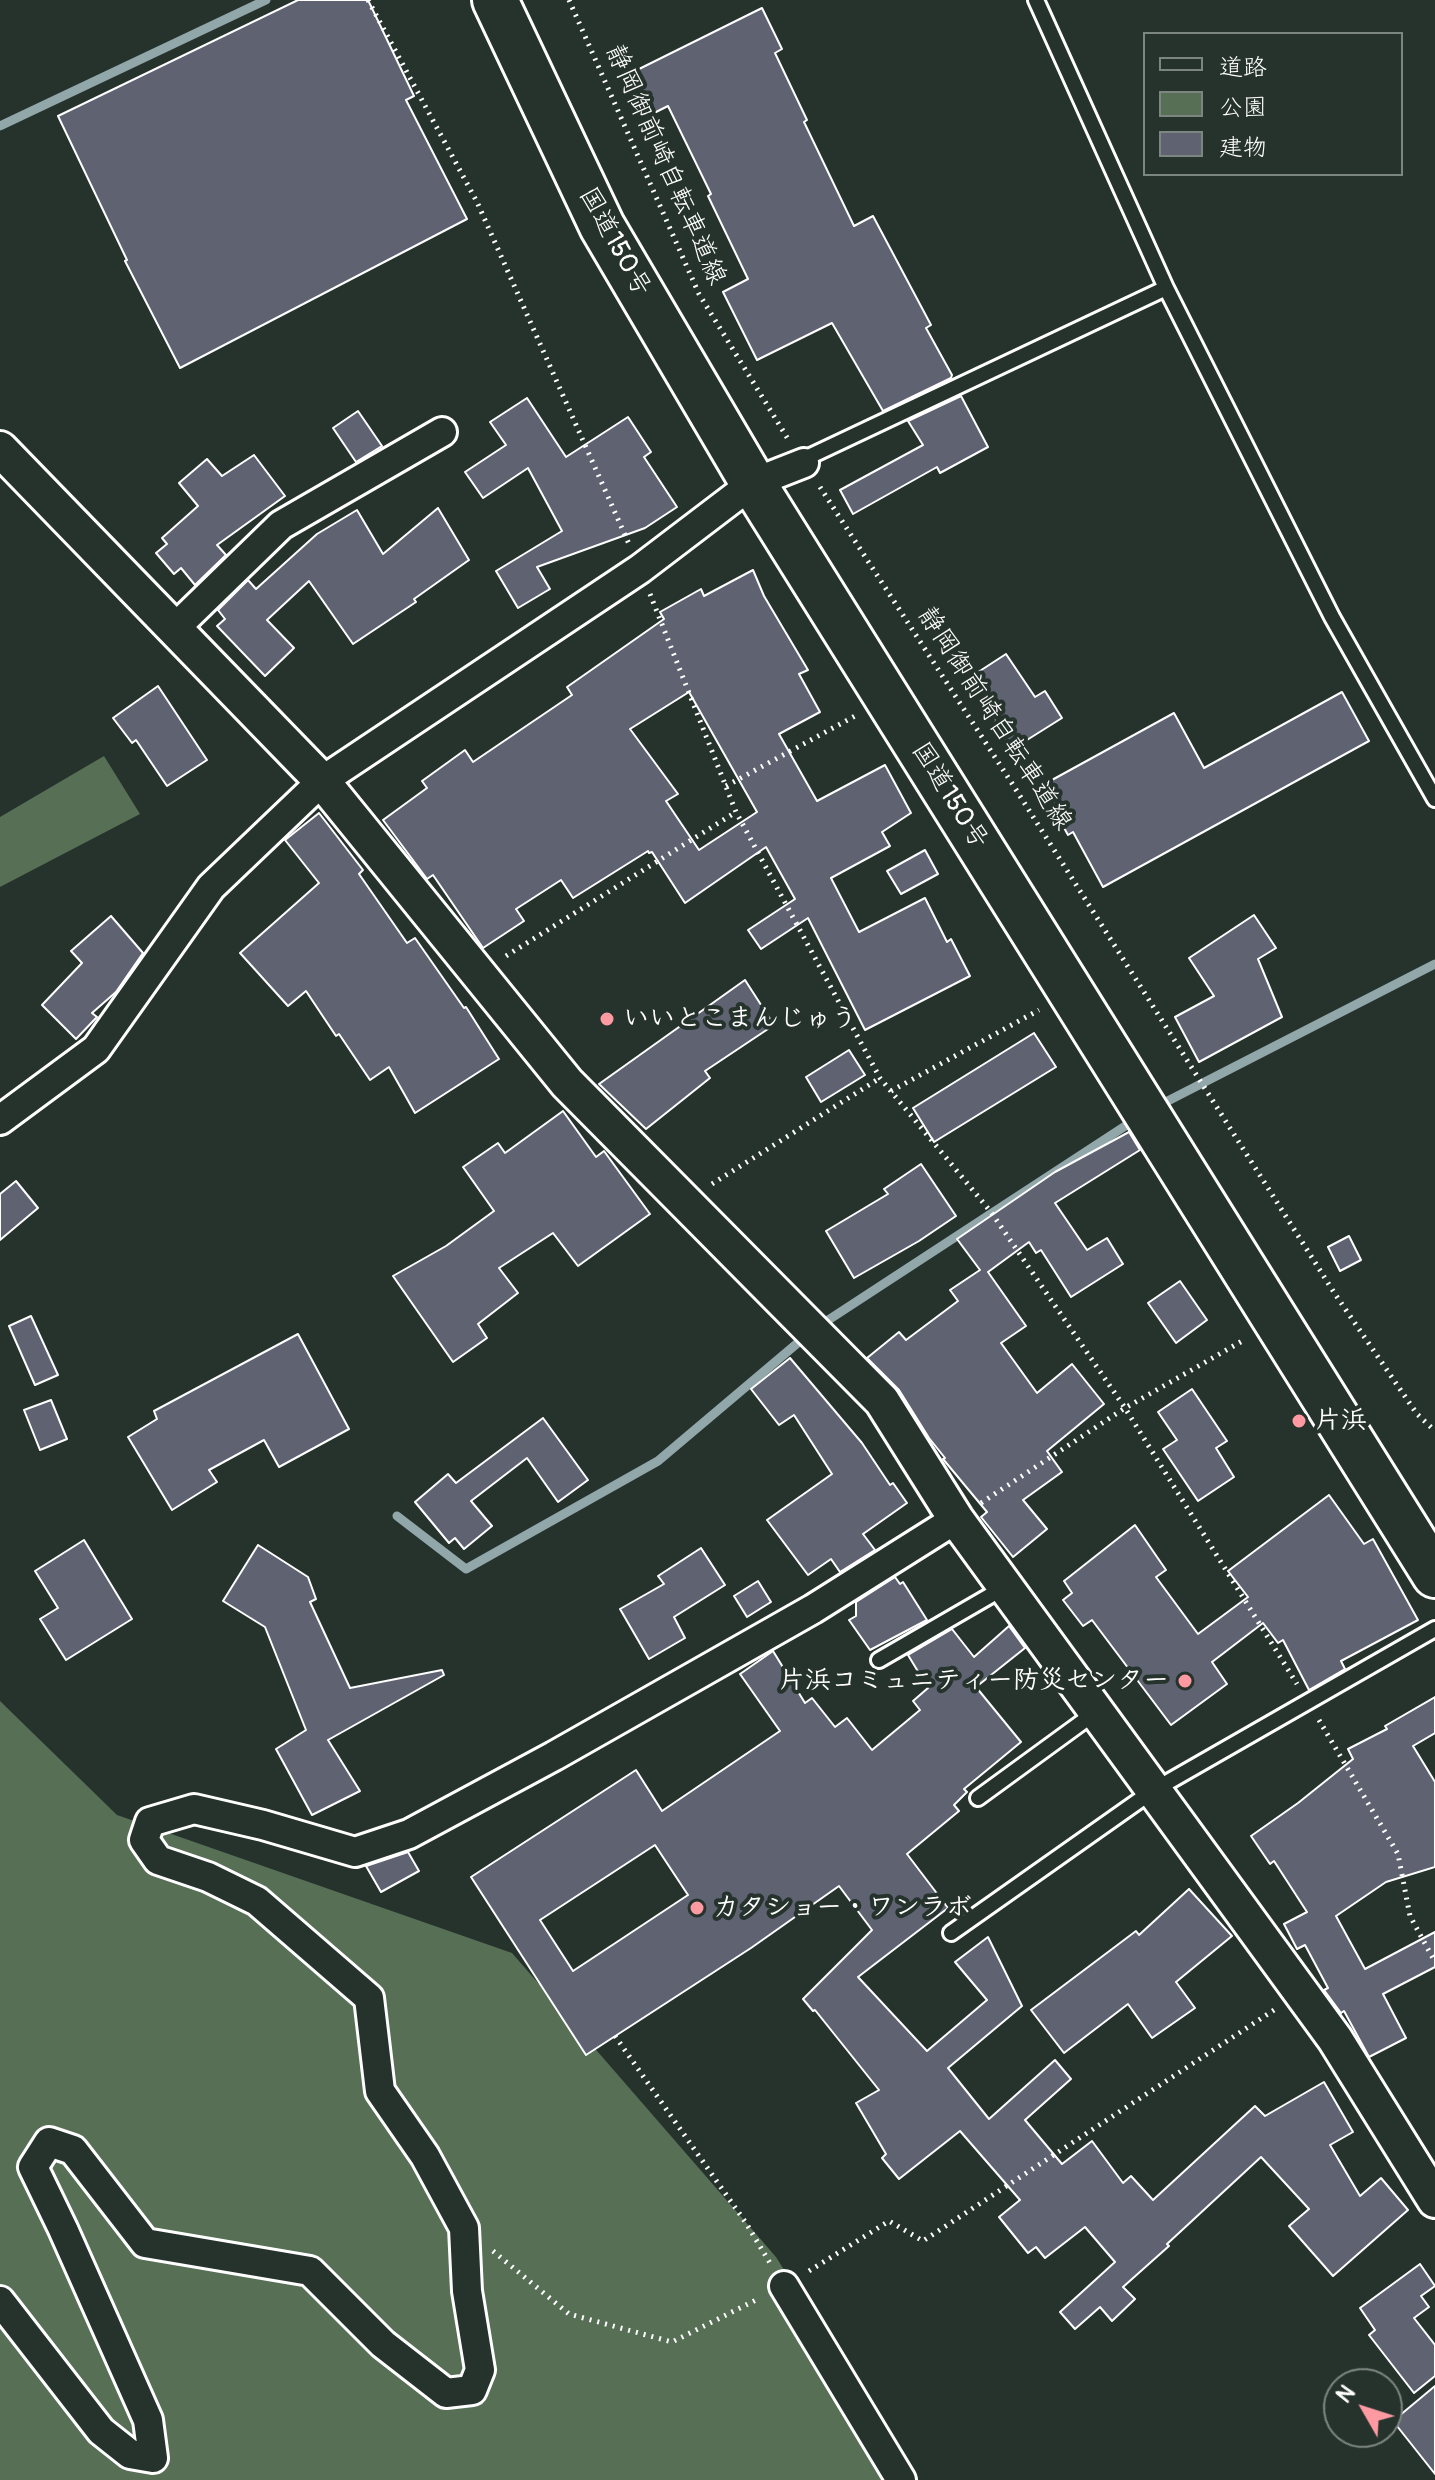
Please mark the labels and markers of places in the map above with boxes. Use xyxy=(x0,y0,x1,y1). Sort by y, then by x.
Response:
place label: いいとこまんじゅう xyxy=(623,1003,857,1035)
marker: いいとこまんじゅう xyxy=(598,1010,616,1028)
place label: 片浜 xyxy=(1315,1405,1367,1437)
marker: 片浜 xyxy=(1290,1412,1308,1430)
place label: 片浜コミュニティー防災センター xyxy=(779,1665,1169,1697)
marker: 片浜コミュニティー防災センター xyxy=(1176,1672,1194,1690)
place label: カタショー・ワンラボ xyxy=(713,1892,972,1924)
marker: カタショー・ワンラボ xyxy=(688,1899,706,1917)

